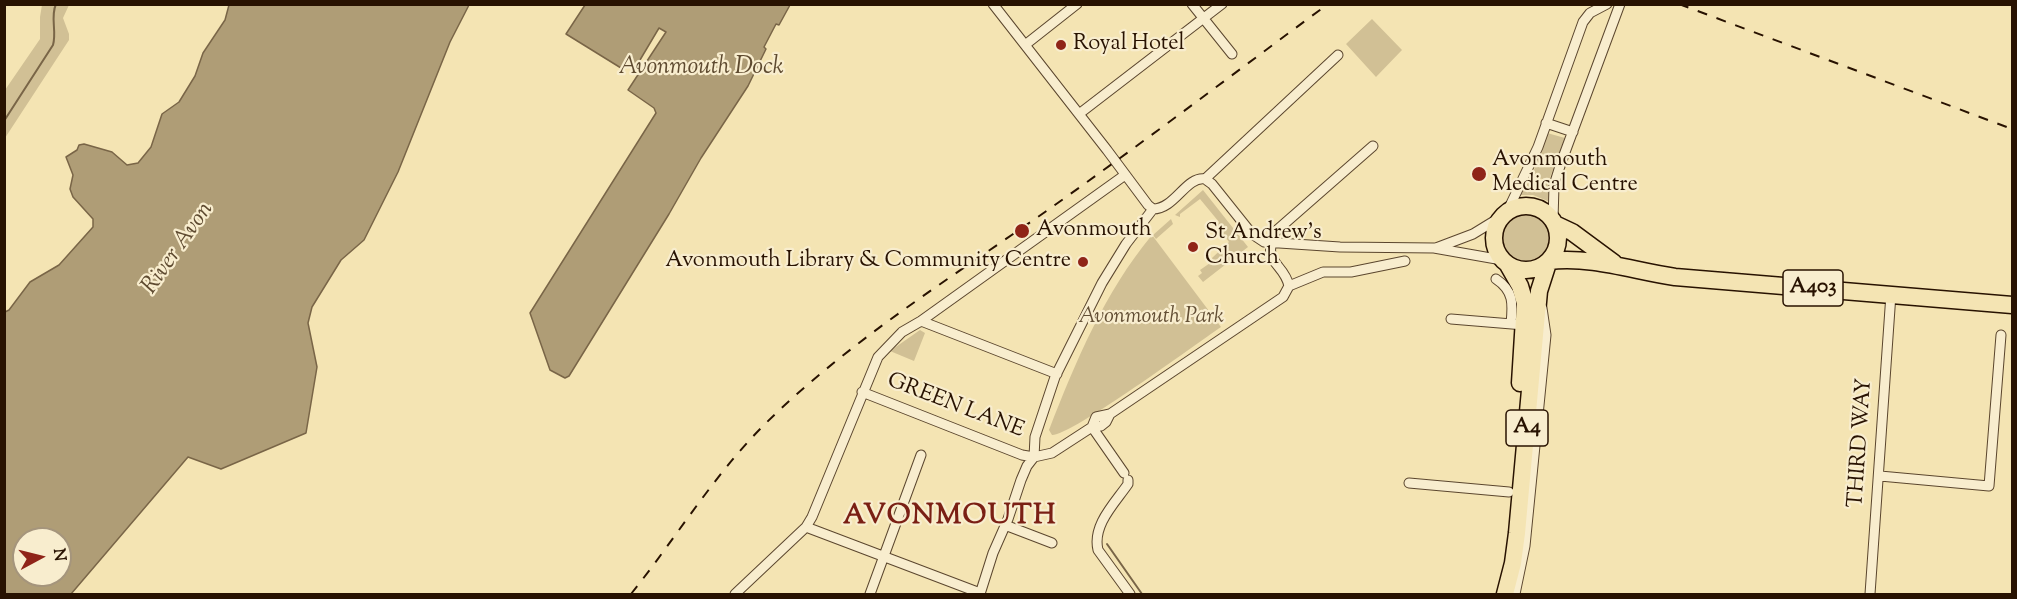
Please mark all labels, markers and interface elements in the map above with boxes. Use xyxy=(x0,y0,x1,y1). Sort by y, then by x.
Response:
place label: Royal Hotel xyxy=(1073,32,1185,58)
marker: Royal Hotel xyxy=(1054,38,1068,52)
water label: Avonmouth Dock xyxy=(618,55,784,83)
place label: Avonmouth Medical Centre xyxy=(1492,148,1638,200)
marker: Avonmouth Medical Centre xyxy=(1470,165,1488,183)
water label: River Avon xyxy=(137,197,221,301)
place label: Avonmouth xyxy=(1036,218,1152,244)
place label: St Andrew's Church xyxy=(1205,221,1322,272)
marker: Avonmouth xyxy=(1013,222,1031,240)
marker: St Andrew's Church xyxy=(1186,240,1200,254)
place label: Avonmouth Library & Community Centre xyxy=(665,249,1071,275)
marker: Avonmouth Library & Community Centre xyxy=(1076,255,1090,269)
road number: A403 xyxy=(1783,270,1843,306)
park label: Avonmouth Park xyxy=(1078,305,1224,331)
street label: GREEN LANE xyxy=(883,369,1027,445)
street label: THIRD WAY xyxy=(1844,377,1880,509)
road number: A4 xyxy=(1506,410,1548,446)
district label: AVONMOUTH xyxy=(843,501,1057,535)
north arrow xyxy=(12,527,72,587)
text: N xyxy=(46,547,71,563)

